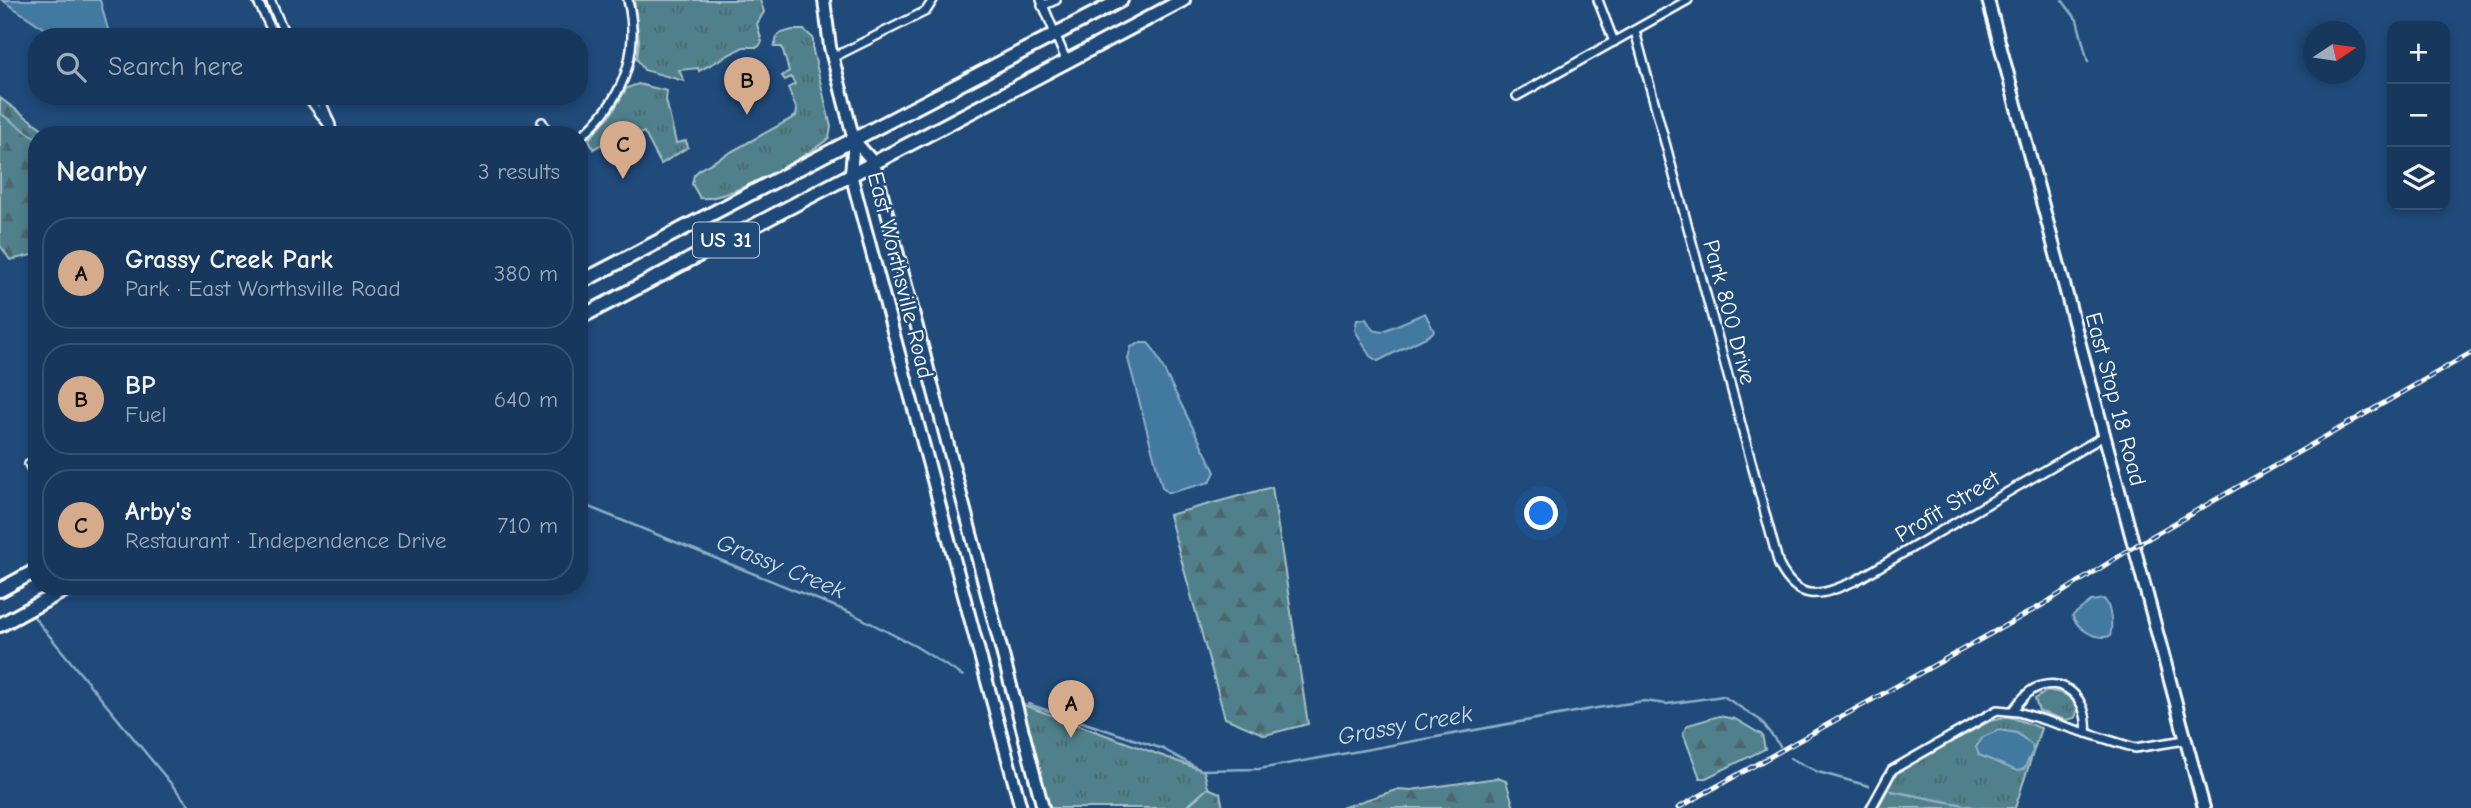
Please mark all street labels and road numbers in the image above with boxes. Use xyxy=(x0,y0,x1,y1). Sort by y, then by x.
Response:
street label: East Worthsville Road xyxy=(862,169,939,381)
road number: US 31 xyxy=(693,222,759,258)
street label: Park 800 Drive xyxy=(1697,237,1762,387)
street label: East Stop 18 Road xyxy=(2079,309,2152,489)
street label: Profit Street xyxy=(1890,464,2006,548)

